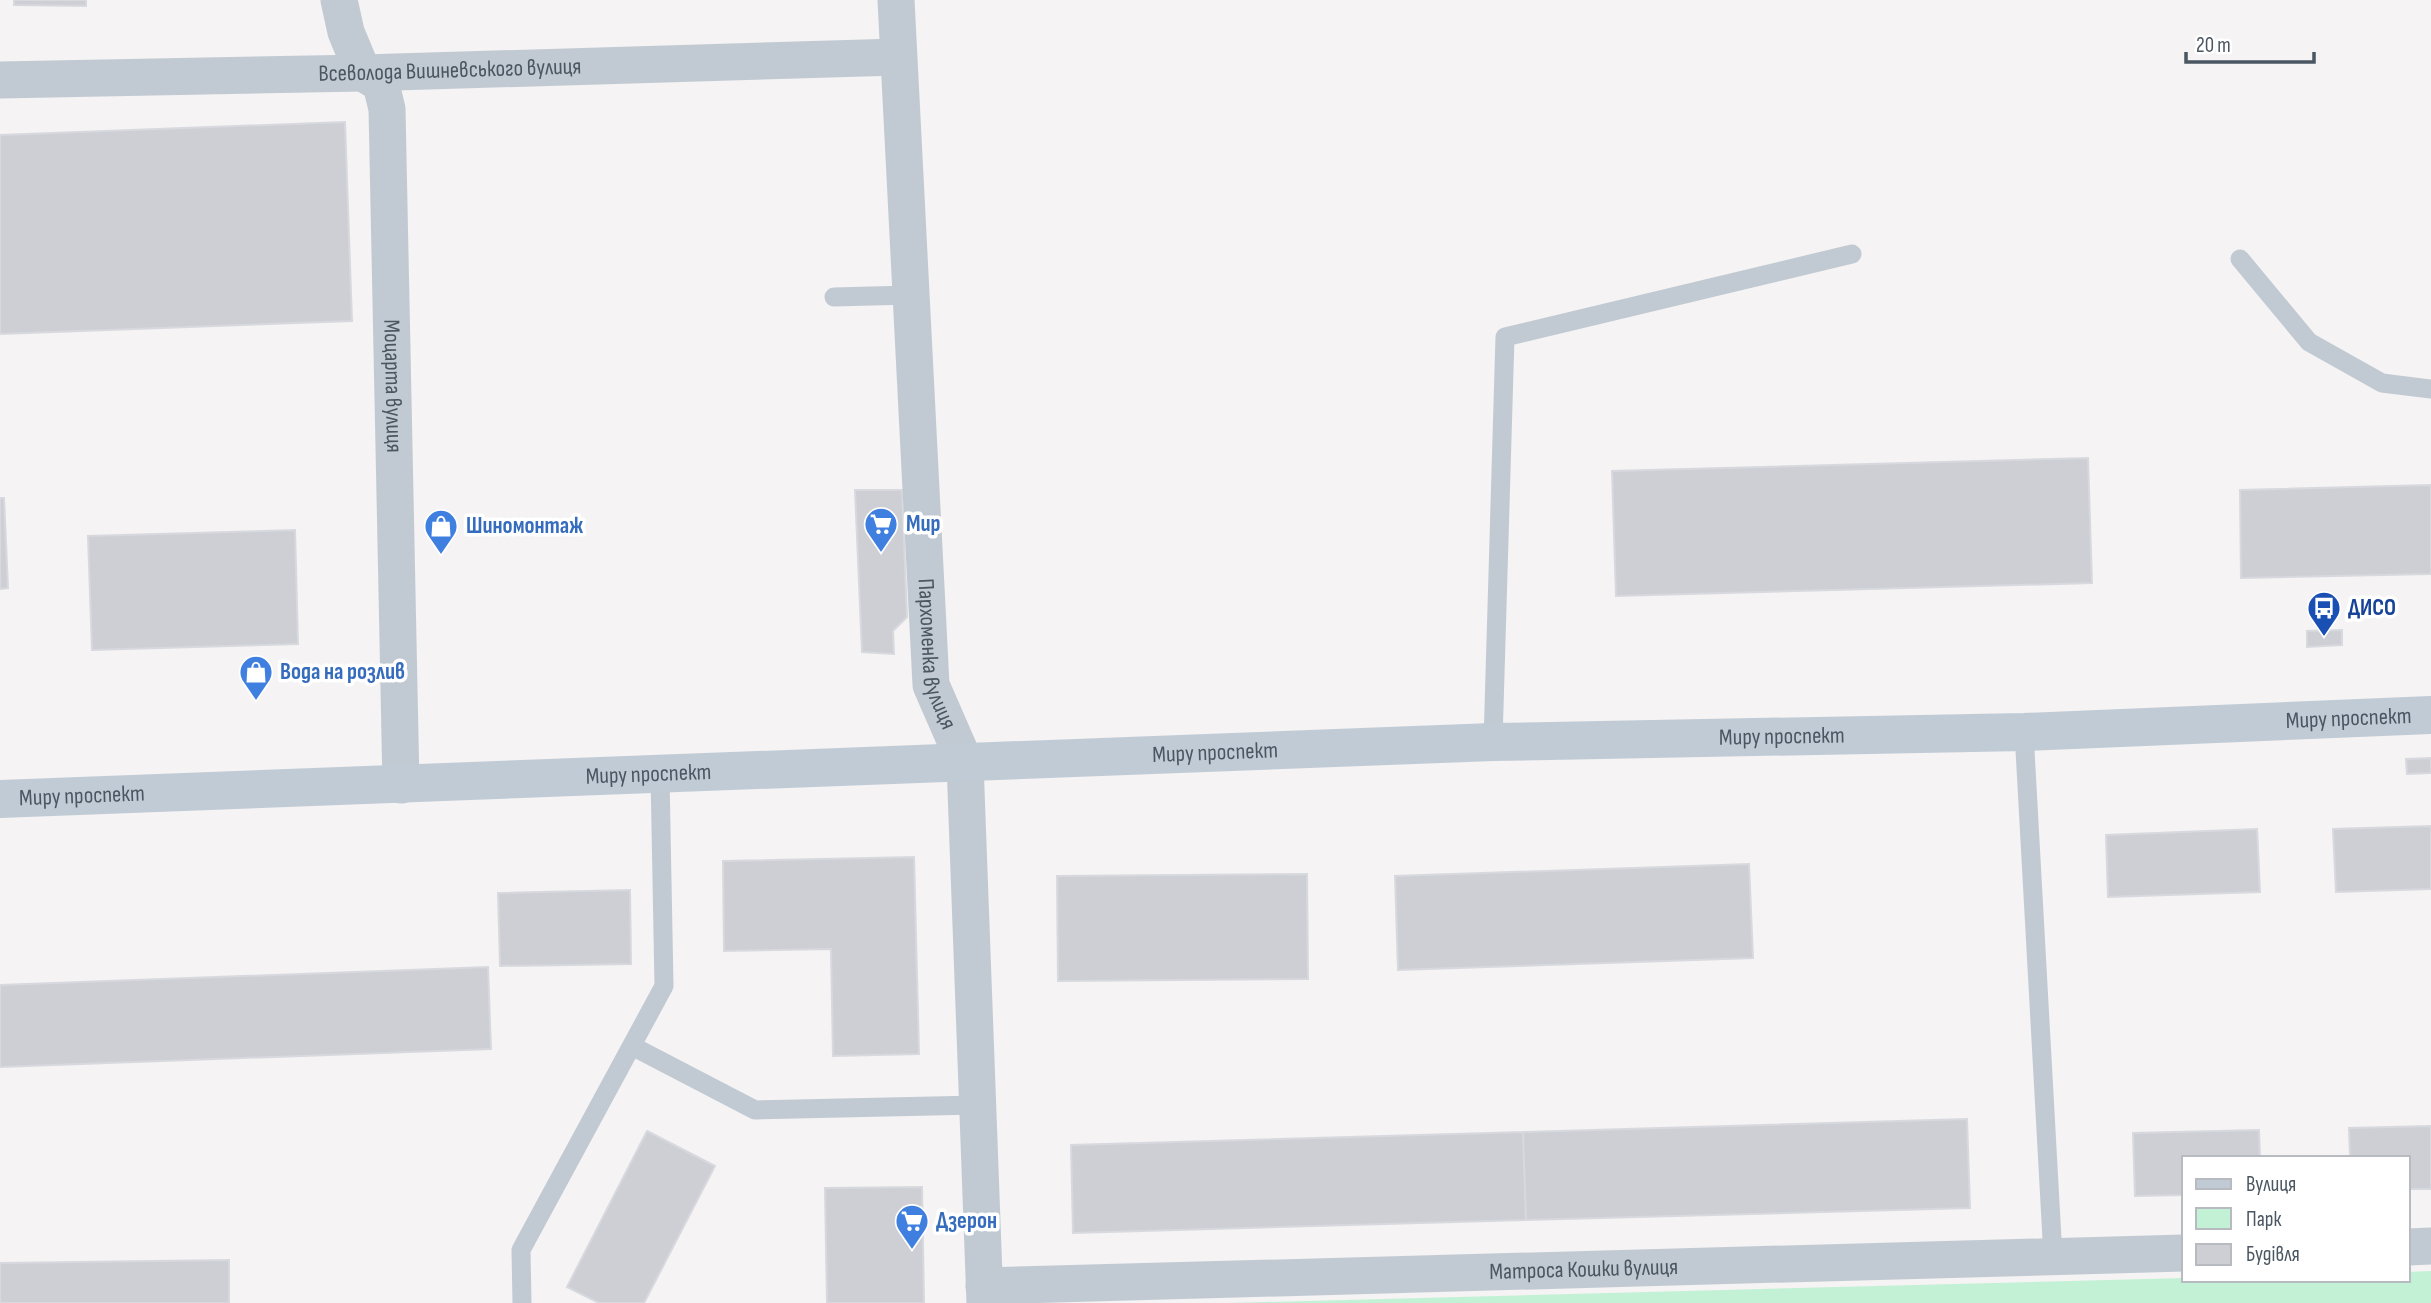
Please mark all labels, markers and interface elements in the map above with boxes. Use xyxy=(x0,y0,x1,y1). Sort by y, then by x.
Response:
scale bar xyxy=(2186,21,2314,65)
text: 20 m xyxy=(2196,33,2231,58)
street label: Всеволода Вишневського вулиця xyxy=(318,52,582,88)
street label: Моцарта вулиця xyxy=(377,319,408,453)
supermarket icon: Мир xyxy=(862,505,900,554)
shop icon: Шиномонтаж xyxy=(422,507,460,556)
place label: Мир xyxy=(906,510,941,538)
place label: Шиномонтаж xyxy=(466,512,583,540)
street label: Пархоменка вулиця xyxy=(912,578,963,734)
bus stop icon: ДИСО xyxy=(2305,589,2343,638)
place label: ДИСО xyxy=(2348,594,2396,622)
shop icon: Вода на розлив xyxy=(237,653,275,702)
place label: Вода на розлив xyxy=(280,658,405,686)
street label: Миру проспект xyxy=(2285,702,2412,735)
street label: Миру проспект xyxy=(1719,721,1845,752)
street label: Миру проспект xyxy=(1152,736,1278,769)
street label: Миру проспект xyxy=(585,758,712,791)
street label: Миру проспект xyxy=(19,779,145,812)
legend xyxy=(2182,1156,2410,1282)
text: Вулиця xyxy=(2246,1172,2296,1197)
supermarket icon: Дзерон xyxy=(893,1202,931,1251)
place label: Дзерон xyxy=(936,1207,997,1235)
text: Парк xyxy=(2246,1207,2281,1232)
text: Будівля xyxy=(2246,1242,2300,1267)
street label: Матроса Кошки вулиця xyxy=(1489,1253,1679,1286)

